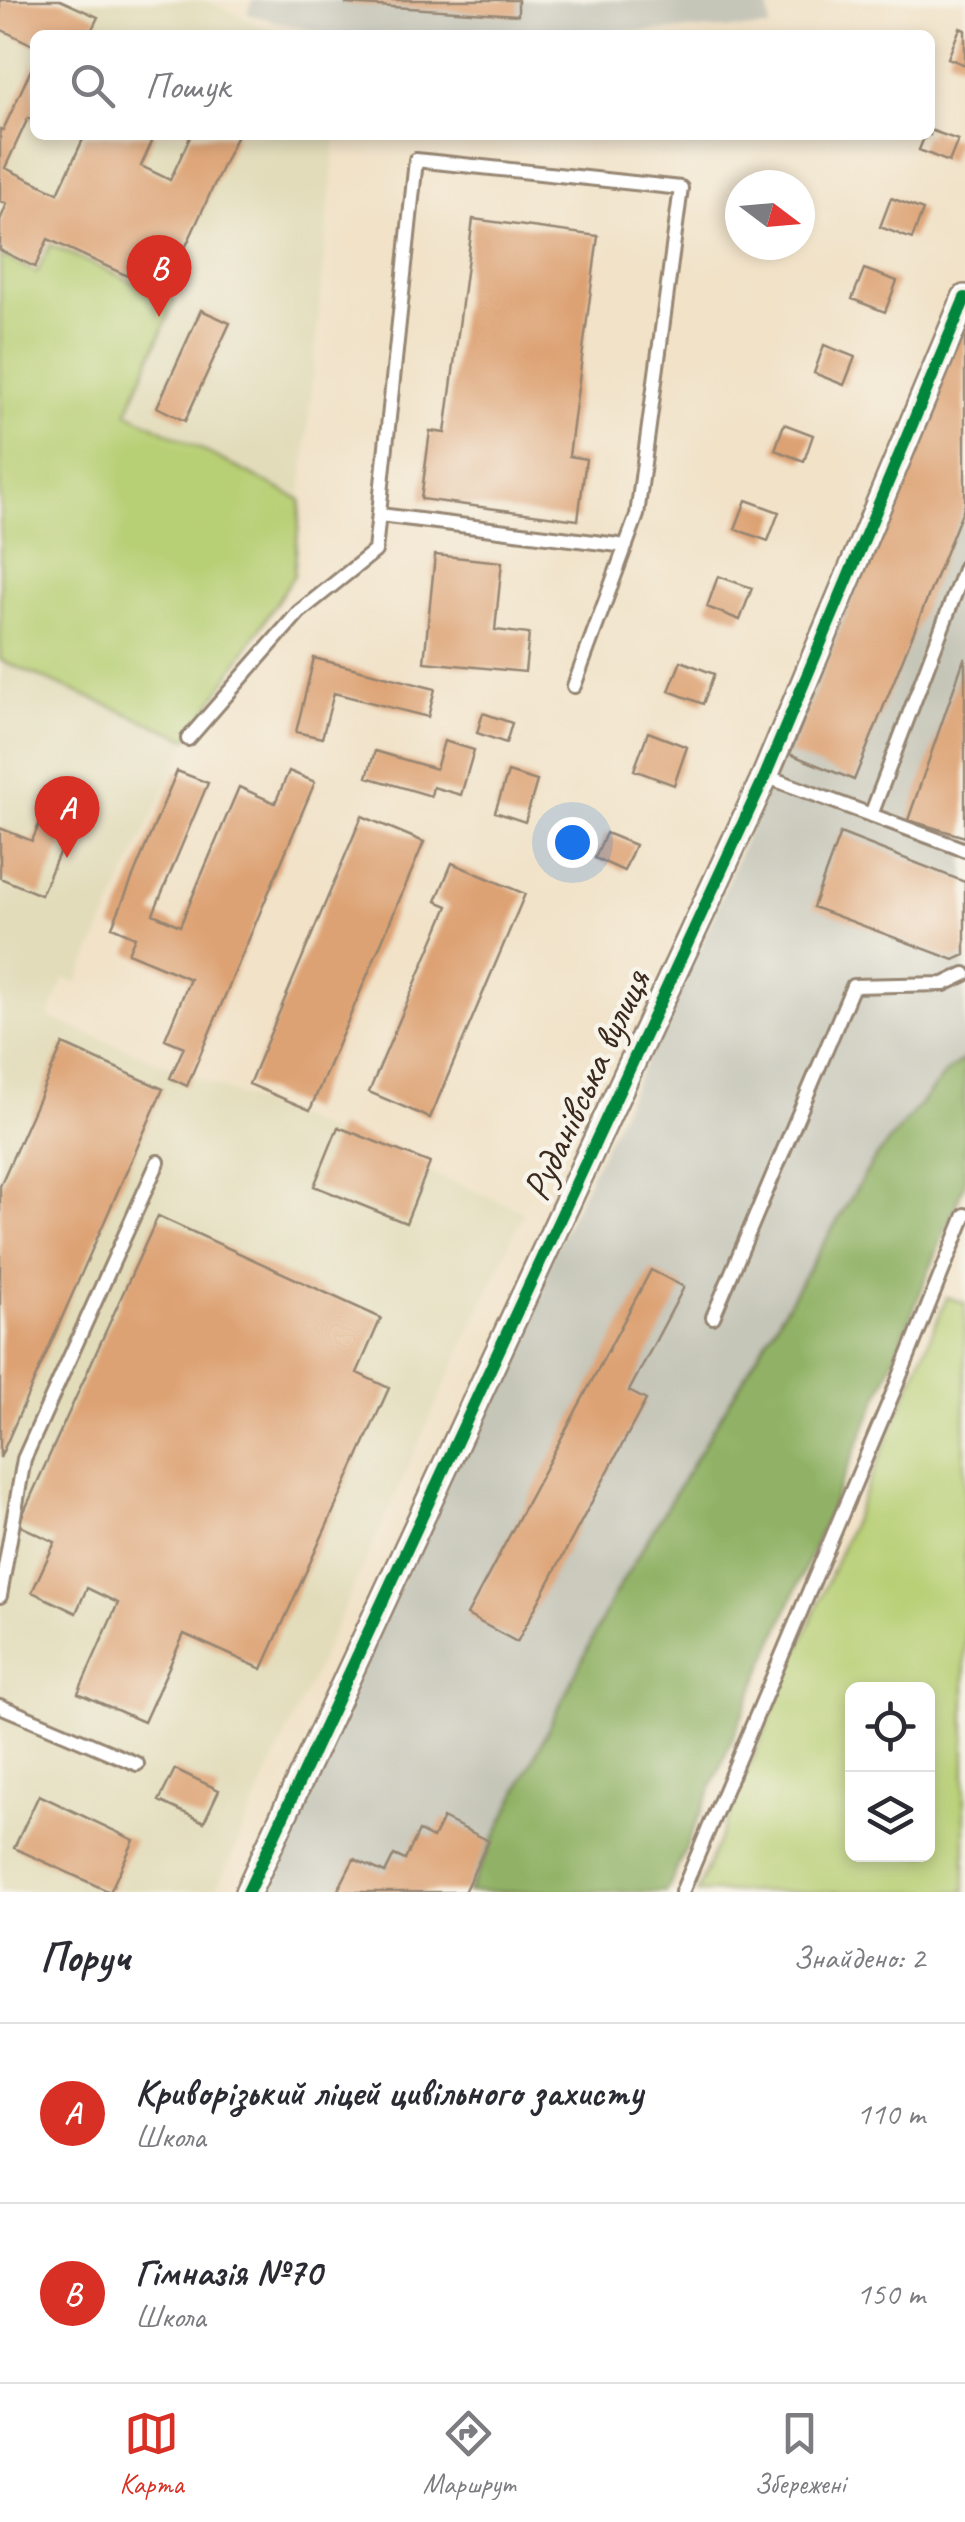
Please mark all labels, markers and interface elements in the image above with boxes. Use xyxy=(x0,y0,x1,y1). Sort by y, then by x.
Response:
search box xyxy=(30,30,935,140)
icon: search xyxy=(65,58,120,113)
text: Пошук xyxy=(145,62,230,109)
north arrow xyxy=(725,170,815,260)
pin: B xyxy=(126,234,192,317)
pin: A xyxy=(34,776,100,858)
your location xyxy=(547,817,598,868)
street label: Руданівська вулиця xyxy=(511,960,662,1208)
map controls xyxy=(845,1682,935,1862)
button: locate xyxy=(845,1682,935,1772)
button: layers xyxy=(845,1772,935,1862)
text: Поруч xyxy=(40,1931,130,1984)
text: Знайдено: 2 xyxy=(793,1937,925,1978)
text: Криворізький ліцей цивільного захисту xyxy=(135,2069,643,2116)
text: A xyxy=(64,2093,81,2134)
text: 110 m xyxy=(856,2093,925,2134)
text: Школа xyxy=(135,2116,206,2157)
text: Гімназія №70 xyxy=(135,2249,322,2296)
text: B xyxy=(64,2273,81,2314)
text: 150 m xyxy=(856,2273,925,2314)
text: Школа xyxy=(135,2296,206,2337)
tab: Карта xyxy=(120,2406,184,2501)
tab: Маршрут xyxy=(423,2406,515,2501)
tab: Збережені xyxy=(754,2406,845,2501)

